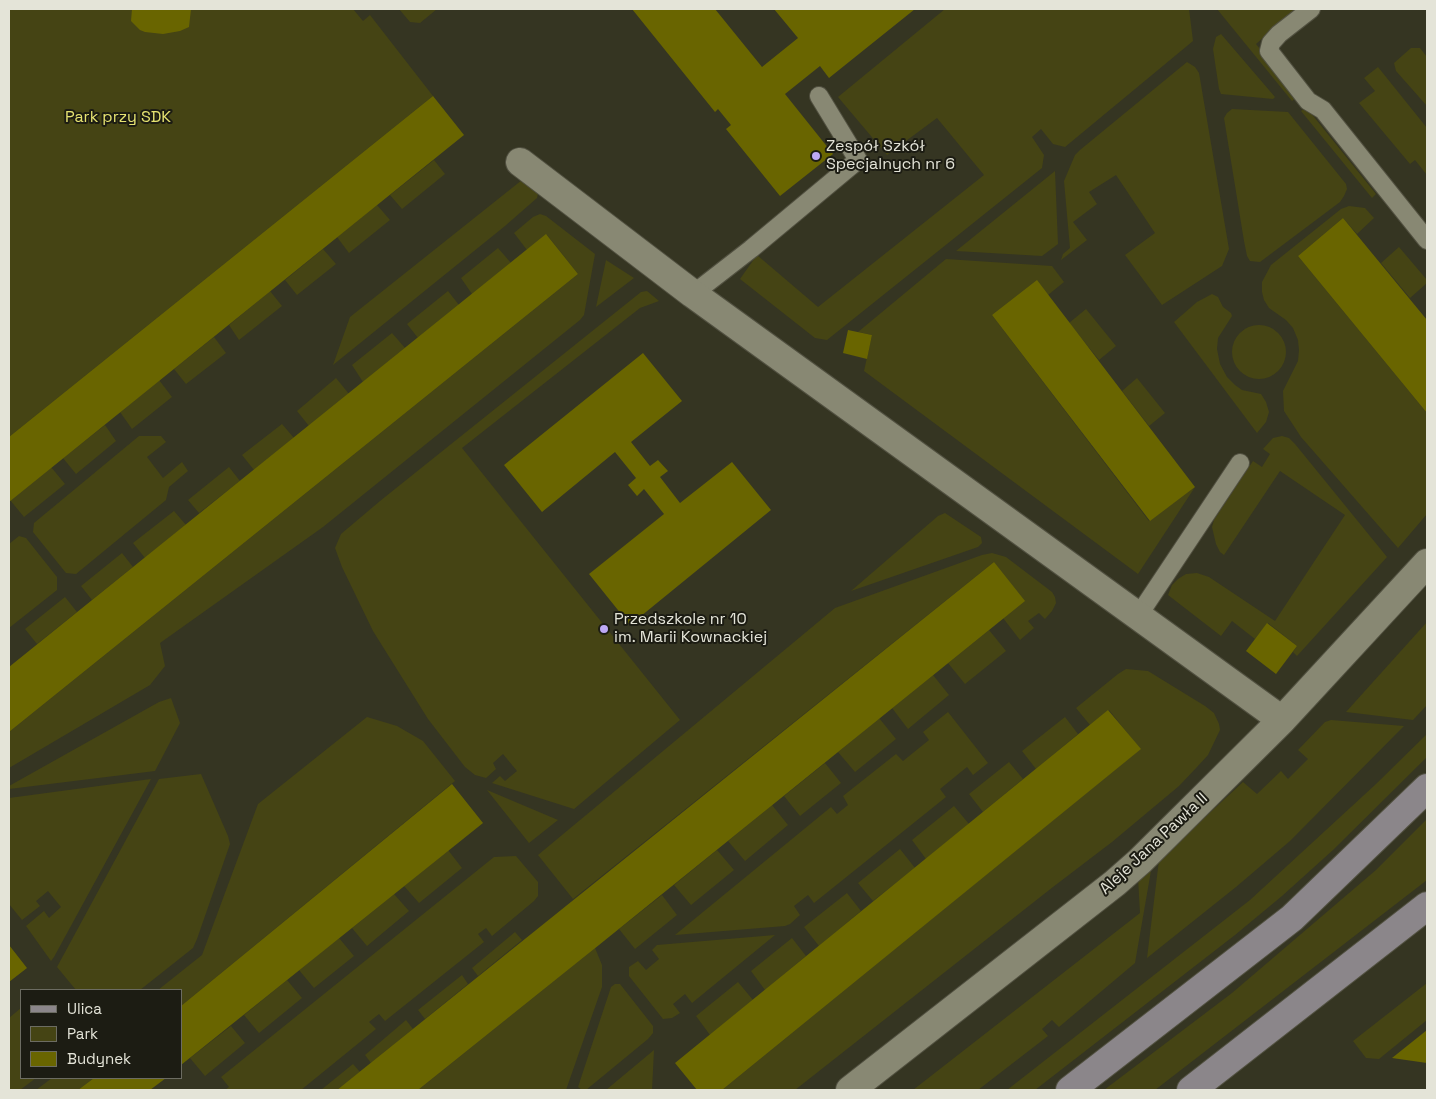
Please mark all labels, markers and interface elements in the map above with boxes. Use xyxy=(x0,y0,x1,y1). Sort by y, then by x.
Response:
park label: Park przy SDK xyxy=(65,108,171,128)
place label: Zespół Szkół Specjalnych nr 6 xyxy=(826,137,955,175)
marker: Zespół Szkół Specjalnych nr 6 xyxy=(810,150,822,162)
place label: Przedszkole nr 10 im. Marii Kownackiej xyxy=(614,610,767,648)
marker: Przedszkole nr 10 im. Marii Kownackiej xyxy=(598,623,610,635)
street label: Aleje Jana Pawła II xyxy=(1096,789,1212,899)
legend xyxy=(20,989,182,1079)
text: Ulica xyxy=(67,999,102,1018)
text: Park xyxy=(67,1024,98,1043)
text: Budynek xyxy=(67,1049,131,1068)

